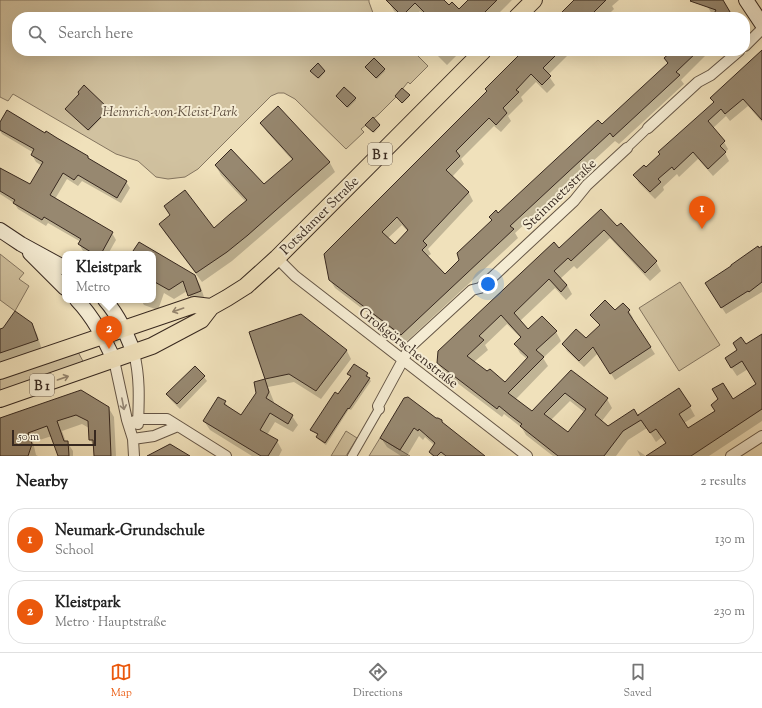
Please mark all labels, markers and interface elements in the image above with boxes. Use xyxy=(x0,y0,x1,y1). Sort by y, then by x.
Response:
search box xyxy=(12,12,750,56)
icon: search xyxy=(26,23,48,45)
text: Search here xyxy=(58,24,133,45)
park label: Heinrich-von-Kleist-Park xyxy=(103,103,238,123)
road number: B 1 xyxy=(368,143,392,165)
street label: Steinmetzstraße xyxy=(519,155,602,236)
street label: Potsdamer Straße xyxy=(276,172,364,260)
pin: 1 xyxy=(689,196,715,229)
popup xyxy=(62,251,156,303)
text: Kleistpark xyxy=(76,258,142,279)
your location xyxy=(478,274,498,294)
text: Metro xyxy=(76,279,110,297)
street label: Großgörschenstraße xyxy=(354,303,462,394)
one-way arrow xyxy=(172,307,184,315)
pin: 2 xyxy=(96,316,122,349)
one-way arrow xyxy=(57,373,69,381)
road number: B 1 xyxy=(30,374,54,396)
one-way arrow xyxy=(120,397,128,410)
scale bar xyxy=(12,428,96,447)
text: 50 m xyxy=(18,429,39,445)
text: Nearby xyxy=(16,470,68,494)
text: 2 results xyxy=(701,473,746,491)
text: Neumark-Grundschule xyxy=(55,521,205,542)
text: 1 xyxy=(28,531,32,549)
text: 130 m xyxy=(715,531,745,549)
text: School xyxy=(55,542,94,560)
text: Kleistpark xyxy=(55,593,121,614)
text: 2 xyxy=(27,603,33,621)
text: 230 m xyxy=(713,603,745,621)
text: Metro · Hauptstraße xyxy=(55,614,167,632)
tab: Map xyxy=(110,661,132,701)
tab: Directions xyxy=(353,661,403,701)
tab: Saved xyxy=(623,661,652,701)

